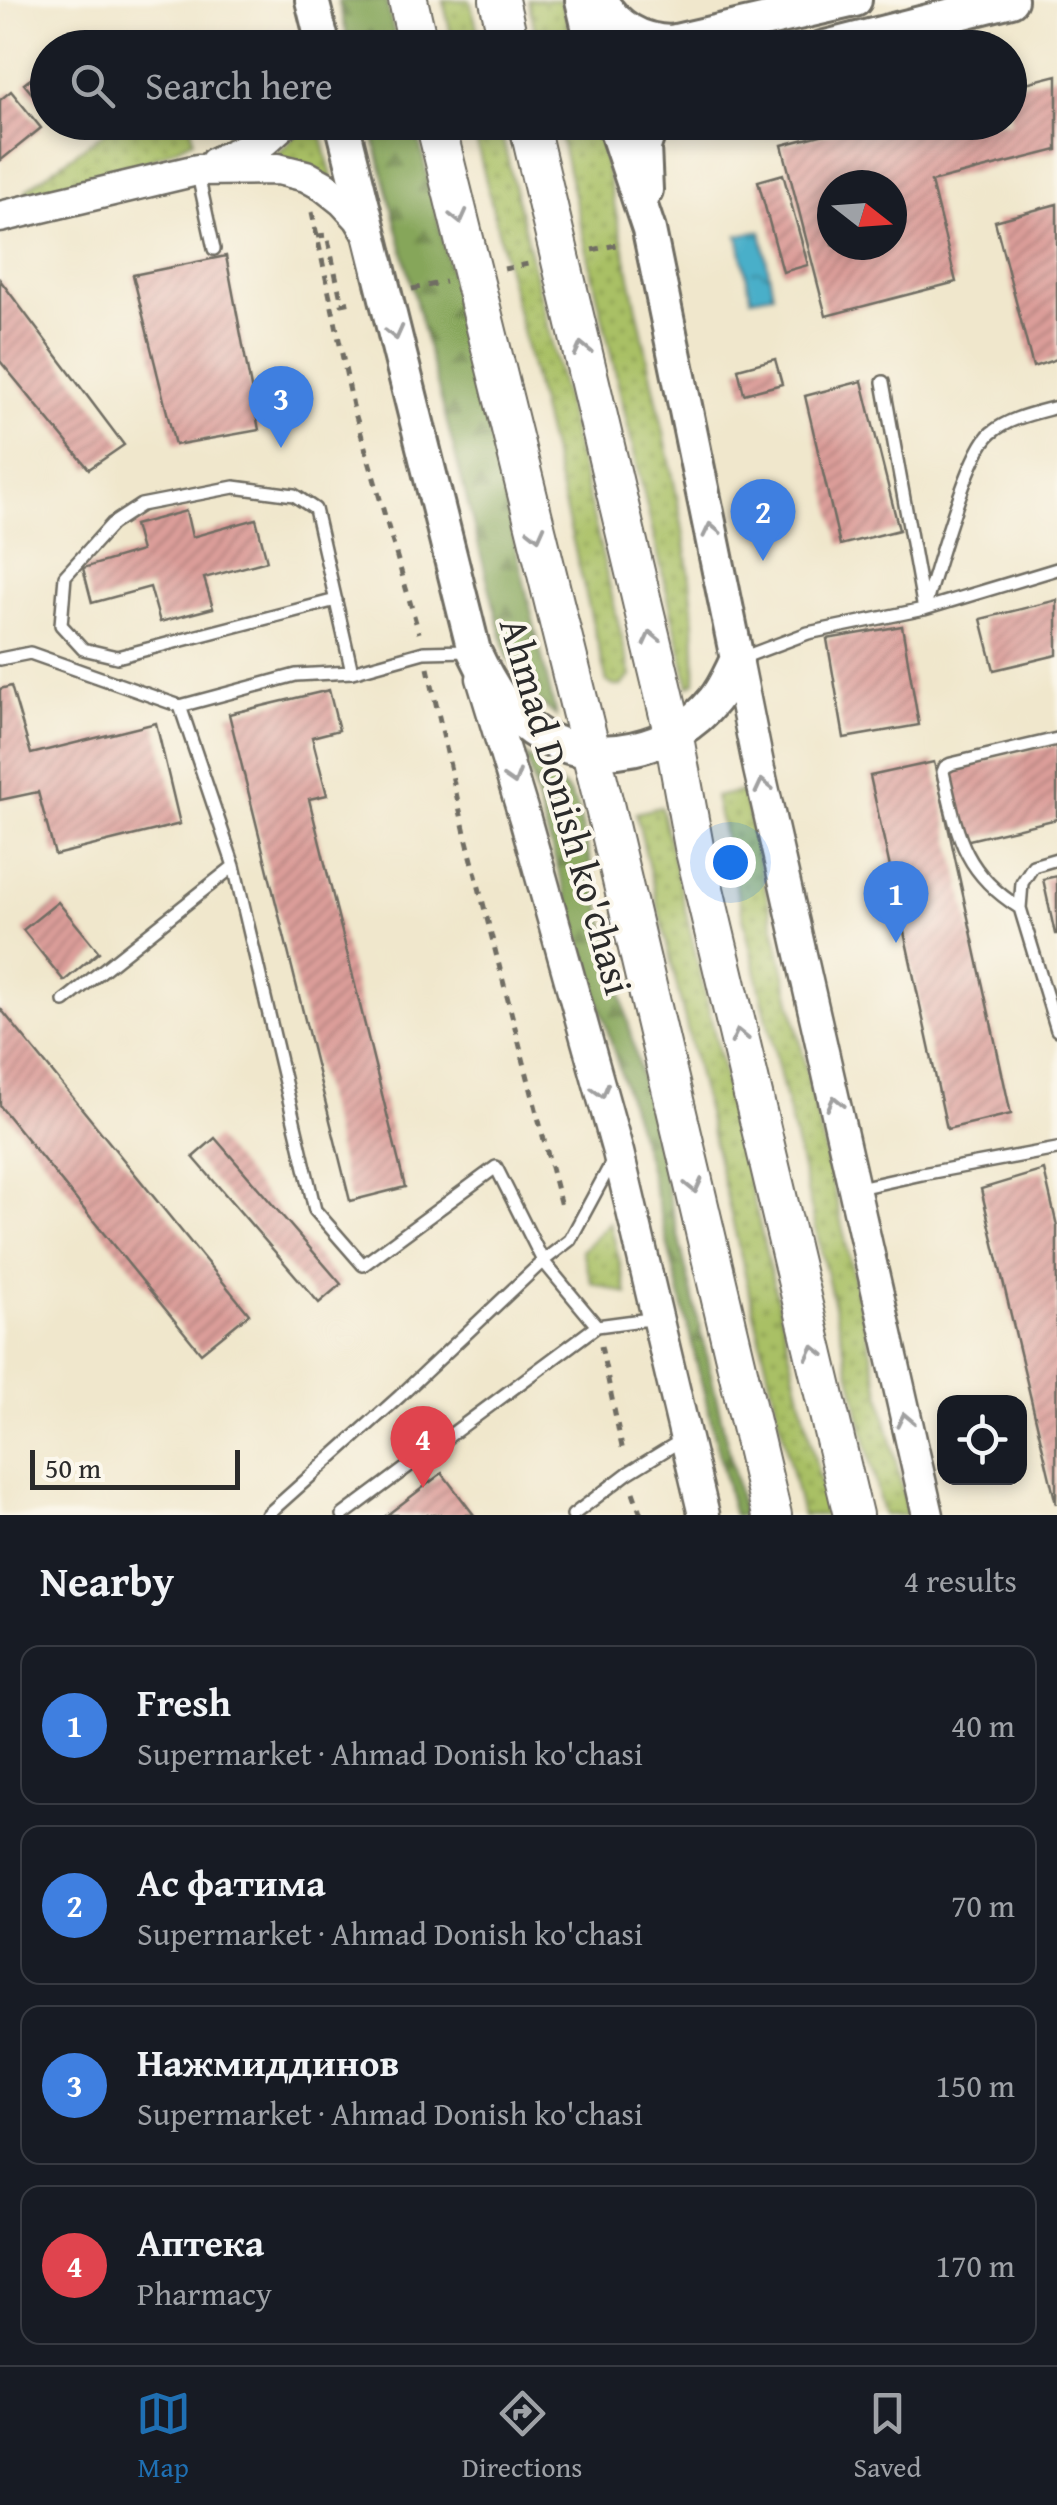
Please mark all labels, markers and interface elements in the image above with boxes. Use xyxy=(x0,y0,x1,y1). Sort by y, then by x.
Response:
search box xyxy=(30,30,1027,140)
text: Search here xyxy=(145,57,333,113)
icon: search xyxy=(65,58,120,113)
north arrow xyxy=(817,170,907,260)
one-way arrow xyxy=(447,208,468,225)
one-way arrow xyxy=(383,324,404,341)
one-way arrow xyxy=(573,341,594,358)
pin: 3 xyxy=(248,366,314,448)
pin: 2 xyxy=(730,478,796,561)
one-way arrow xyxy=(701,521,722,538)
one-way arrow xyxy=(525,524,546,541)
street label: Ahmad Donish ko'chasi xyxy=(485,611,649,1001)
one-way arrow xyxy=(642,630,663,647)
one-way arrow xyxy=(501,769,522,786)
one-way arrow xyxy=(753,778,774,795)
your location xyxy=(705,837,756,888)
pin: 1 xyxy=(864,860,928,943)
one-way arrow xyxy=(730,1028,751,1045)
one-way arrow xyxy=(589,1082,610,1099)
one-way arrow xyxy=(825,1095,846,1112)
one-way arrow xyxy=(682,1177,703,1194)
one-way arrow xyxy=(805,1344,826,1361)
map controls xyxy=(937,1395,1027,1485)
button: locate xyxy=(937,1395,1027,1485)
pin: 4 xyxy=(390,1406,456,1488)
one-way arrow xyxy=(896,1412,917,1429)
scale bar xyxy=(30,1445,240,1490)
text: 50 m xyxy=(45,1447,101,1488)
text: Nearby xyxy=(40,1550,174,1611)
text: 4 results xyxy=(904,1557,1017,1604)
text: Fresh xyxy=(137,1674,231,1730)
text: 1 xyxy=(66,1702,83,1749)
text: 40 m xyxy=(951,1702,1015,1749)
text: Supermarket · Ahmad Donish ko'chasi xyxy=(137,1730,643,1777)
text: Ас фатима xyxy=(137,1854,326,1910)
text: 2 xyxy=(66,1882,83,1929)
text: 70 m xyxy=(951,1882,1015,1929)
text: Supermarket · Ahmad Donish ko'chasi xyxy=(137,1910,643,1957)
text: Нажмиддинов xyxy=(137,2034,399,2090)
text: 3 xyxy=(66,2062,83,2109)
text: 150 m xyxy=(936,2062,1015,2109)
text: Supermarket · Ahmad Donish ko'chasi xyxy=(137,2090,643,2137)
text: Аптека xyxy=(137,2214,264,2270)
text: 4 xyxy=(66,2242,83,2289)
text: 170 m xyxy=(936,2242,1015,2289)
text: Pharmacy xyxy=(137,2270,272,2317)
tab: Map xyxy=(136,2386,191,2487)
tab: Directions xyxy=(462,2386,582,2487)
tab: Saved xyxy=(854,2386,921,2487)

